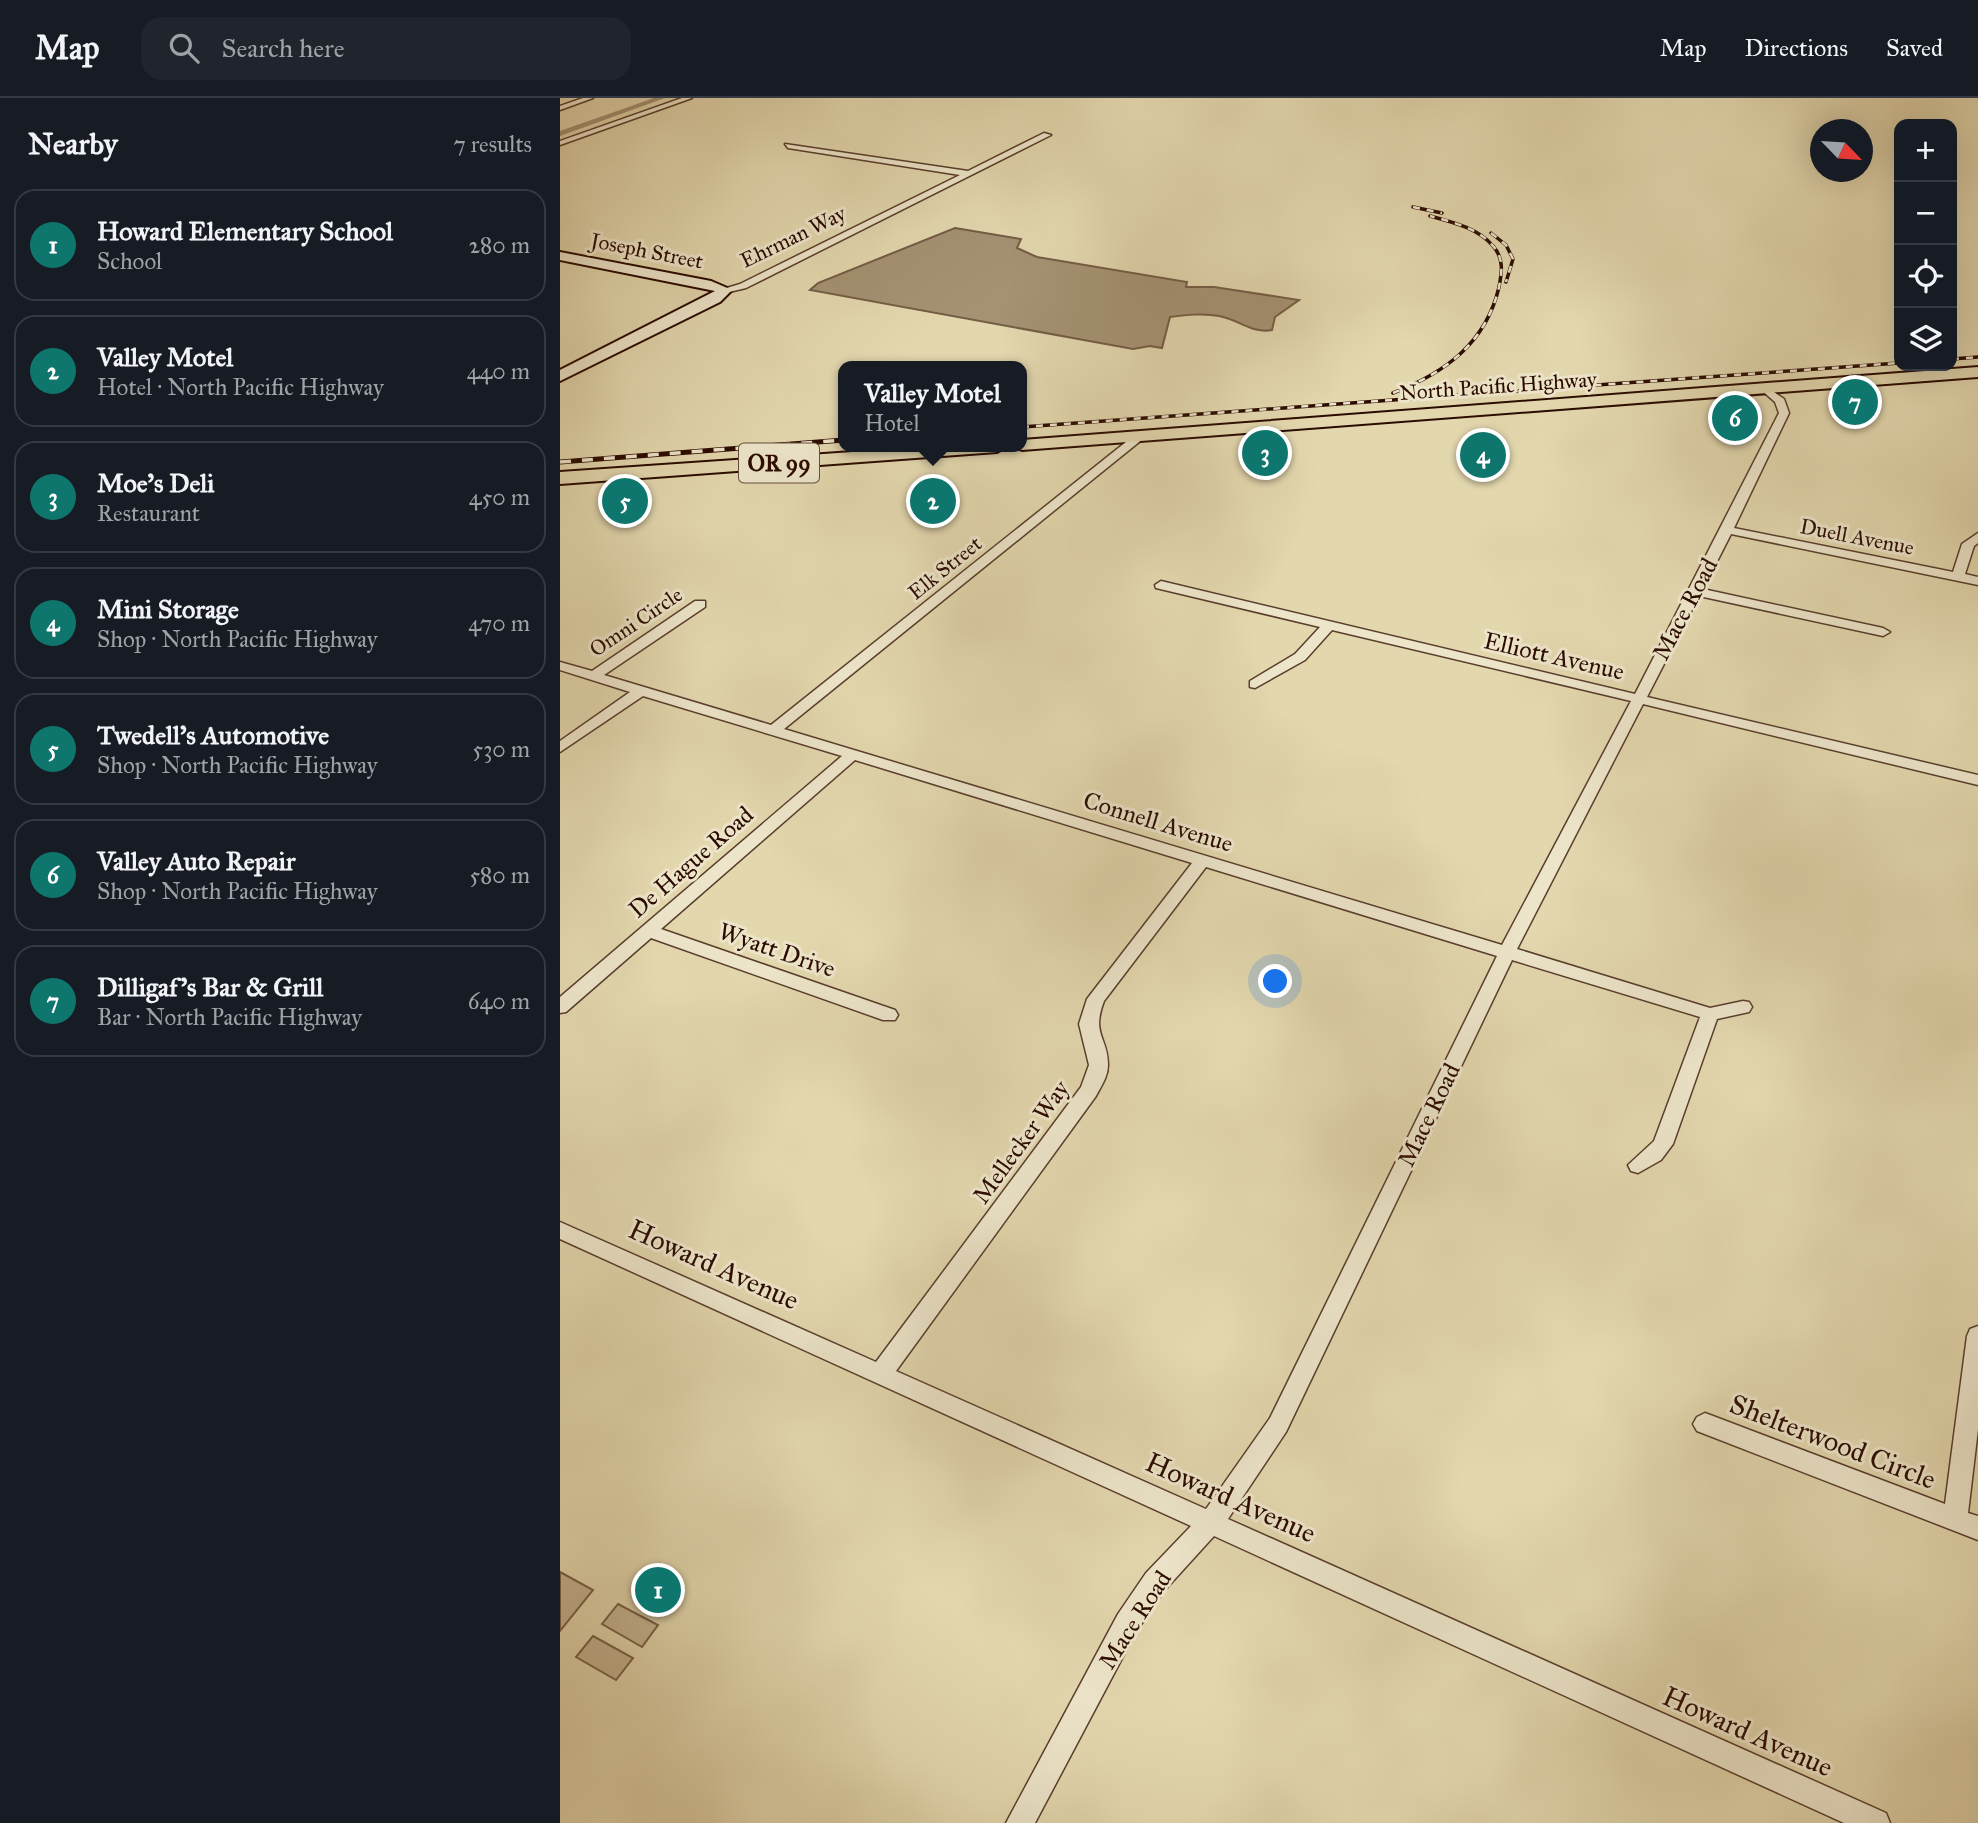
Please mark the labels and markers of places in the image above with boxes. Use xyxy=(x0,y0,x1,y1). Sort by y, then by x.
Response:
pin: 7 xyxy=(1832,376,1878,428)
pin: 6 xyxy=(1712,392,1758,444)
pin: 3 xyxy=(1242,427,1288,479)
pin: 4 xyxy=(1460,429,1506,481)
pin: 5 xyxy=(602,475,648,527)
pin: 2 xyxy=(910,475,956,527)
pin: 1 xyxy=(635,1564,681,1616)

